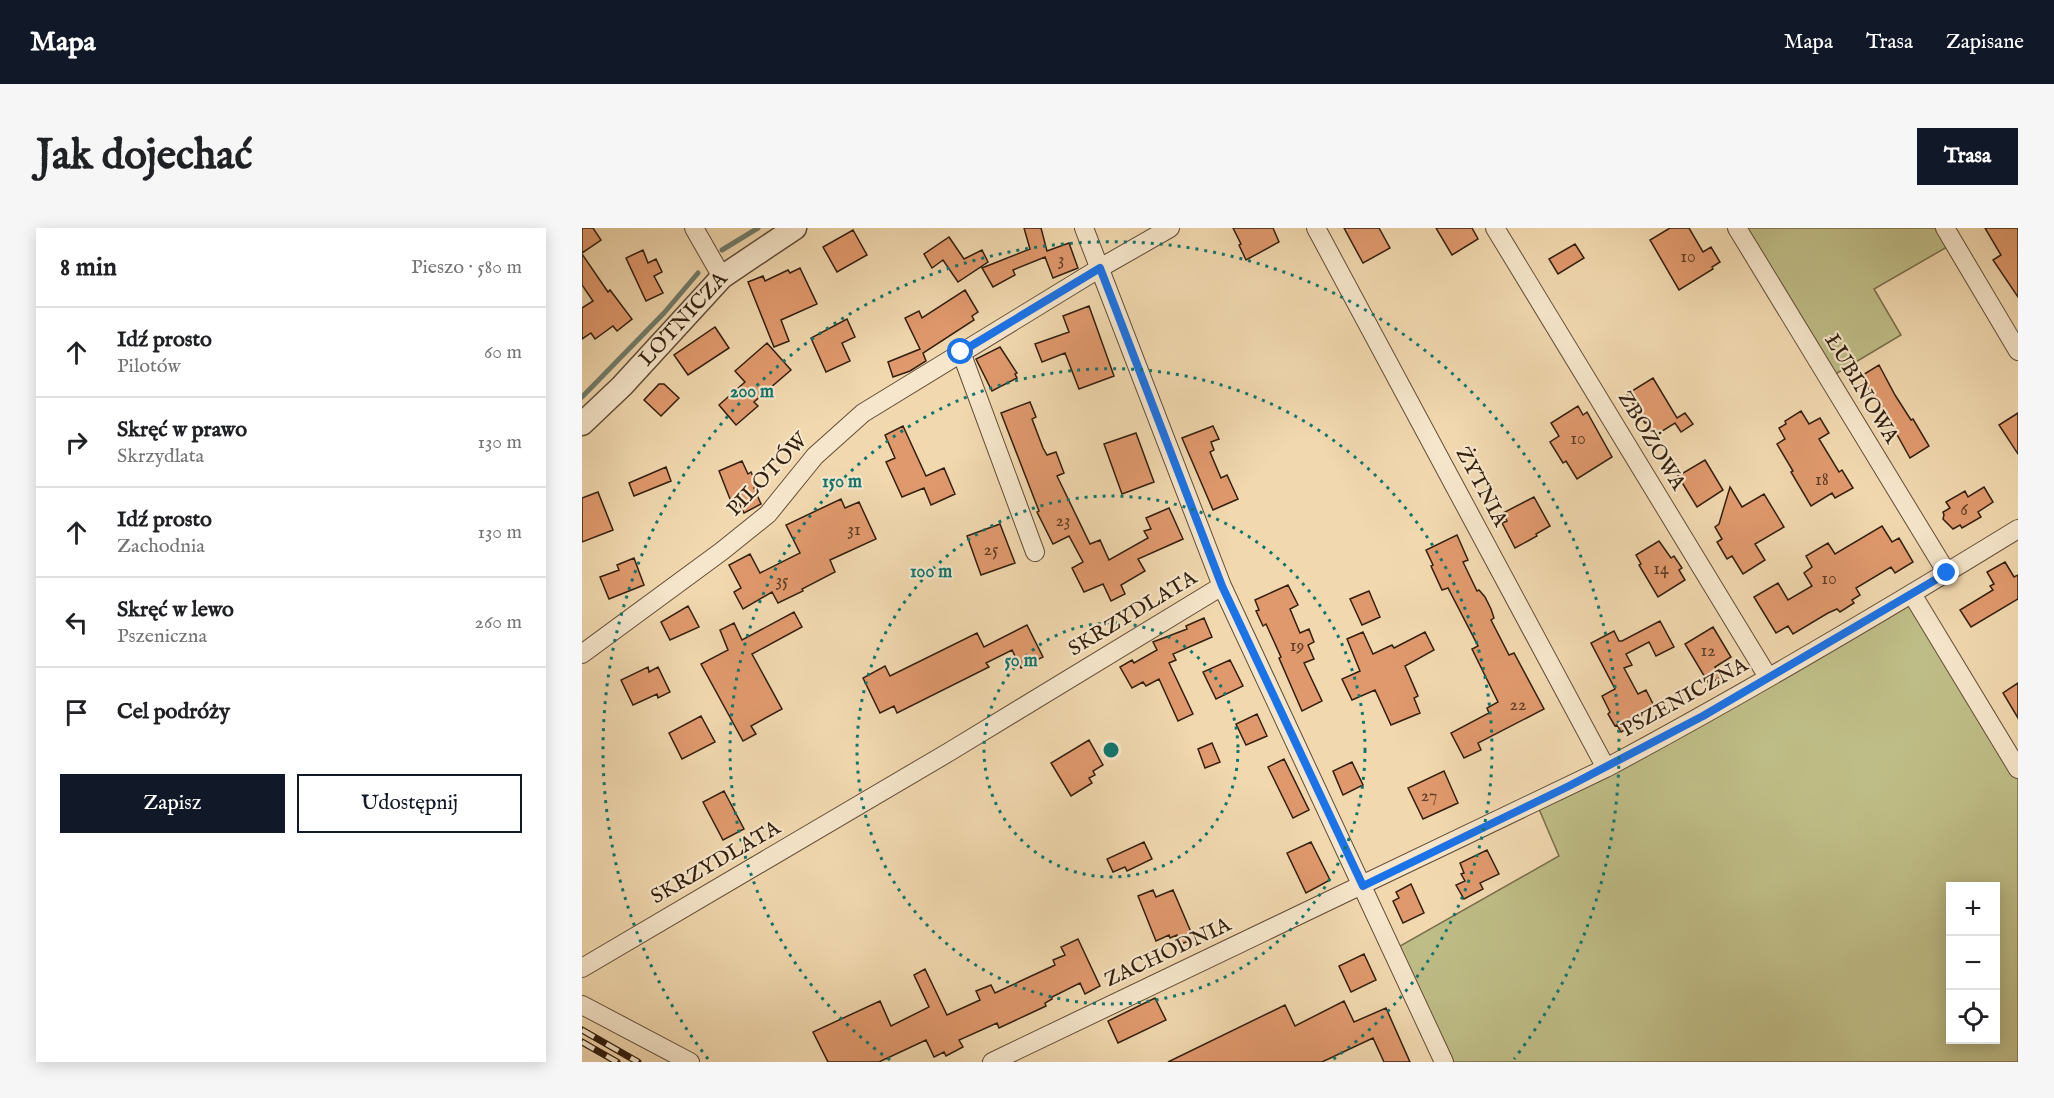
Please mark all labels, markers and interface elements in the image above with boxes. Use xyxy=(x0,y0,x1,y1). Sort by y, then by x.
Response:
text: Mapa xyxy=(30,25,96,60)
text: Mapa xyxy=(1784,29,1833,56)
text: Trasa xyxy=(1866,29,1913,56)
text: Zapisane xyxy=(1946,29,2024,56)
button: Trasa xyxy=(1917,128,2018,185)
text: Jak dojechać xyxy=(36,130,253,183)
house number: 10 xyxy=(1680,246,1696,269)
house number: 3 xyxy=(1058,249,1064,272)
text: 8 min xyxy=(60,251,117,284)
text: Pieszo · 580 m xyxy=(411,255,522,280)
street label: LOTNICZA xyxy=(633,266,734,372)
text: Idź prosto xyxy=(117,326,212,354)
street label: ŁUBINOWA xyxy=(1818,329,1905,450)
icon: ahead xyxy=(60,336,93,369)
route start xyxy=(947,338,973,364)
text: 60 m xyxy=(484,340,522,365)
text: Pilotów xyxy=(117,354,181,379)
text: 200 m xyxy=(730,381,774,404)
street label: ZBOŻOWA xyxy=(1611,386,1692,496)
text: Skręć w prawo xyxy=(117,416,247,444)
icon: right xyxy=(60,426,93,459)
street label: PILOTÓW xyxy=(721,426,815,523)
house number: 10 xyxy=(1570,428,1586,451)
text: 130 m xyxy=(477,430,522,455)
street label: ŻYTNIA xyxy=(1449,442,1514,532)
text: Skrzydlata xyxy=(117,444,204,469)
house number: 18 xyxy=(1815,469,1829,492)
text: 150 m xyxy=(822,471,862,494)
house number: 6 xyxy=(1960,499,1968,522)
text: Idź prosto xyxy=(117,506,212,534)
house number: 23 xyxy=(1055,510,1071,533)
icon: ahead xyxy=(60,516,93,549)
house number: 31 xyxy=(847,519,861,542)
text: 130 m xyxy=(477,520,522,545)
text: Zachodnia xyxy=(117,534,205,559)
house number: 25 xyxy=(984,539,999,562)
house number: 14 xyxy=(1653,558,1669,581)
route end xyxy=(1933,559,1959,585)
text: 100 m xyxy=(910,561,952,584)
street label: SKRZYDLATA xyxy=(1064,565,1203,663)
house number: 10 xyxy=(1821,568,1837,591)
house number: 35 xyxy=(775,570,789,593)
text: Skręć w lewo xyxy=(117,596,234,624)
icon: left xyxy=(60,606,93,639)
text: 260 m xyxy=(475,610,522,635)
text: Pszeniczna xyxy=(117,624,207,649)
house number: 19 xyxy=(1290,635,1304,658)
house number: 12 xyxy=(1700,640,1716,663)
text: 50 m xyxy=(1004,650,1038,673)
street label: PSZENICZNA xyxy=(1617,652,1754,744)
house number: 22 xyxy=(1510,694,1526,717)
icon: arrive xyxy=(60,696,93,729)
text: Cel podróży xyxy=(117,698,230,726)
centre of rings xyxy=(1101,740,1121,760)
button: Zapisz xyxy=(60,774,285,833)
button: Udostępnij xyxy=(297,774,522,833)
house number: 27 xyxy=(1421,785,1437,808)
street label: SKRZYDLATA xyxy=(646,815,786,911)
map controls xyxy=(1946,882,2000,1044)
button: + xyxy=(1946,882,2000,936)
street label: ZACHODNIA xyxy=(1100,912,1236,994)
button: − xyxy=(1946,936,2000,990)
button: locate xyxy=(1946,990,2000,1044)

